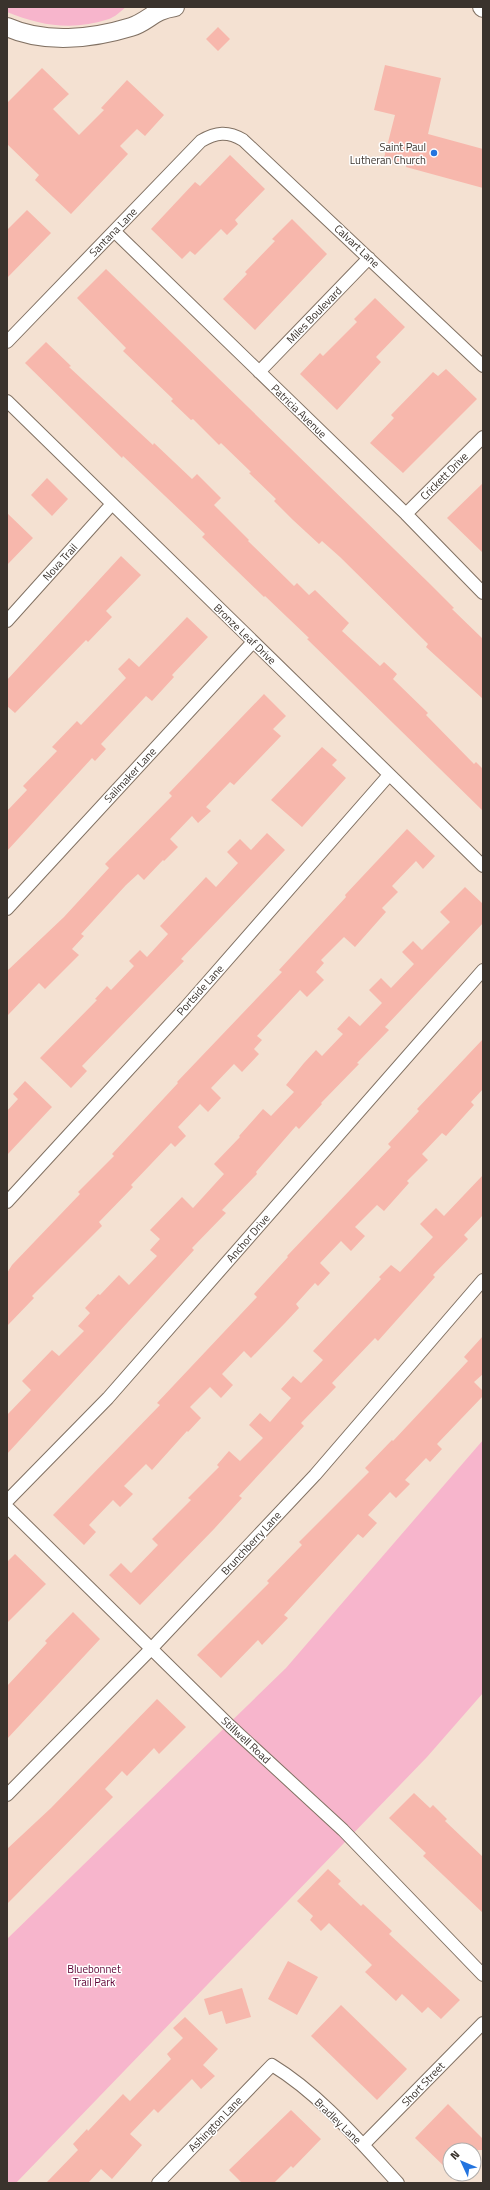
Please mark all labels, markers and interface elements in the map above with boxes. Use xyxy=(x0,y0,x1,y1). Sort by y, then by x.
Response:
place label: Saint Paul Lutheran Church xyxy=(350,139,426,168)
marker: Saint Paul Lutheran Church xyxy=(429,148,439,158)
street label: Santana Lane xyxy=(85,204,141,260)
street label: Calvart Lane xyxy=(331,221,384,272)
street label: Miles Boulevard xyxy=(283,283,346,347)
street label: Patricia Avenue xyxy=(268,380,331,442)
street label: Crickett Drive xyxy=(416,448,472,504)
street label: Nova Trail xyxy=(39,540,81,584)
street label: Bronze Leaf Drive xyxy=(210,600,280,668)
street label: Sailmaker Lane xyxy=(100,744,160,806)
street label: Portside Lane xyxy=(173,961,227,1019)
street label: Anchor Drive xyxy=(223,1210,274,1266)
street label: Brunchberry Lane xyxy=(217,1507,285,1578)
street label: Stillwell Road xyxy=(218,1713,274,1767)
park label: Bluebonnet Trail Park xyxy=(67,1961,121,1990)
street label: Short Street xyxy=(398,2058,448,2110)
street label: Ashington Lane xyxy=(184,2092,246,2155)
street label: Bradley Lane xyxy=(311,2094,365,2148)
north arrow xyxy=(442,2142,482,2182)
text: N xyxy=(446,2147,463,2163)

